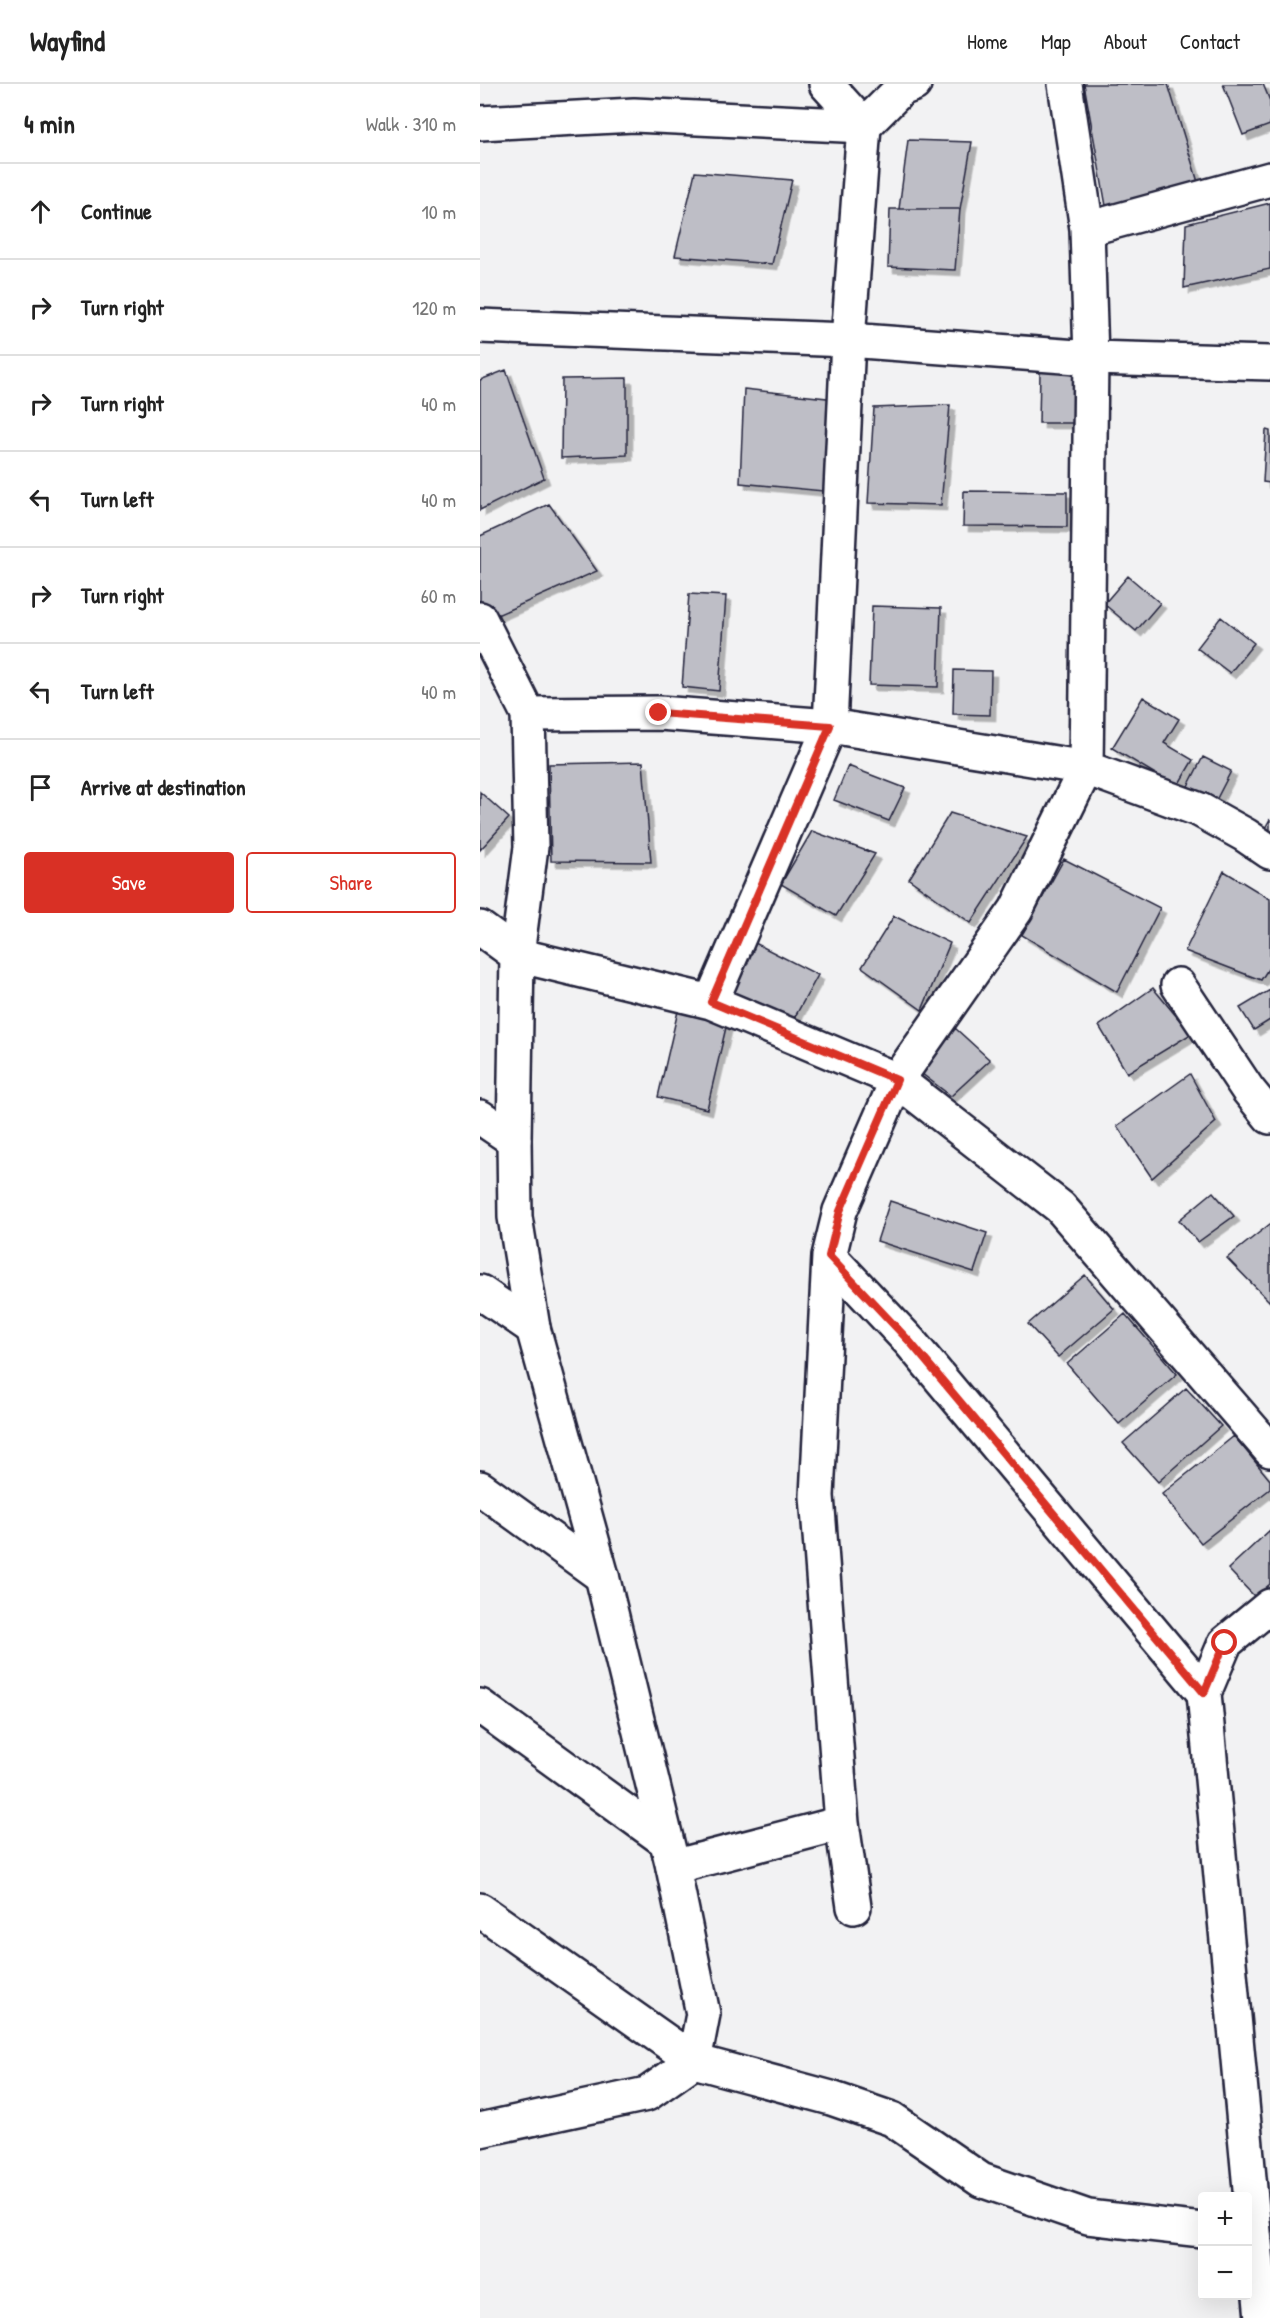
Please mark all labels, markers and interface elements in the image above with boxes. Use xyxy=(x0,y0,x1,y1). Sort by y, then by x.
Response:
text: Wayfind xyxy=(30,22,105,60)
text: Home xyxy=(967,27,1008,56)
text: Map xyxy=(1041,27,1071,56)
text: About xyxy=(1104,27,1147,56)
text: Contact xyxy=(1180,27,1240,56)
text: 4 min xyxy=(24,106,75,141)
text: Walk · 310 m xyxy=(366,110,456,137)
icon: ahead xyxy=(24,195,57,228)
text: Continue xyxy=(81,196,152,226)
text: 10 m xyxy=(422,198,456,225)
icon: right xyxy=(24,291,57,324)
text: Turn right xyxy=(81,292,164,322)
text: 120 m xyxy=(412,294,456,321)
icon: right xyxy=(24,387,57,420)
text: Turn right xyxy=(81,388,164,418)
text: 40 m xyxy=(421,390,456,417)
icon: left xyxy=(24,483,57,516)
text: Turn left xyxy=(81,484,154,514)
text: 40 m xyxy=(421,486,456,513)
icon: right xyxy=(24,579,57,612)
text: Turn right xyxy=(81,580,164,610)
text: 60 m xyxy=(421,582,456,609)
icon: left xyxy=(24,675,57,708)
text: Turn left xyxy=(81,676,154,706)
text: 40 m xyxy=(421,678,456,705)
route end xyxy=(645,699,671,725)
icon: arrive xyxy=(24,771,57,804)
text: Arrive at destination xyxy=(81,772,246,802)
button: Save xyxy=(24,852,234,913)
button: Share xyxy=(246,852,456,913)
route start xyxy=(1211,1629,1237,1655)
map controls xyxy=(1198,2192,1252,2300)
button: + xyxy=(1198,2192,1252,2246)
button: − xyxy=(1198,2246,1252,2300)

